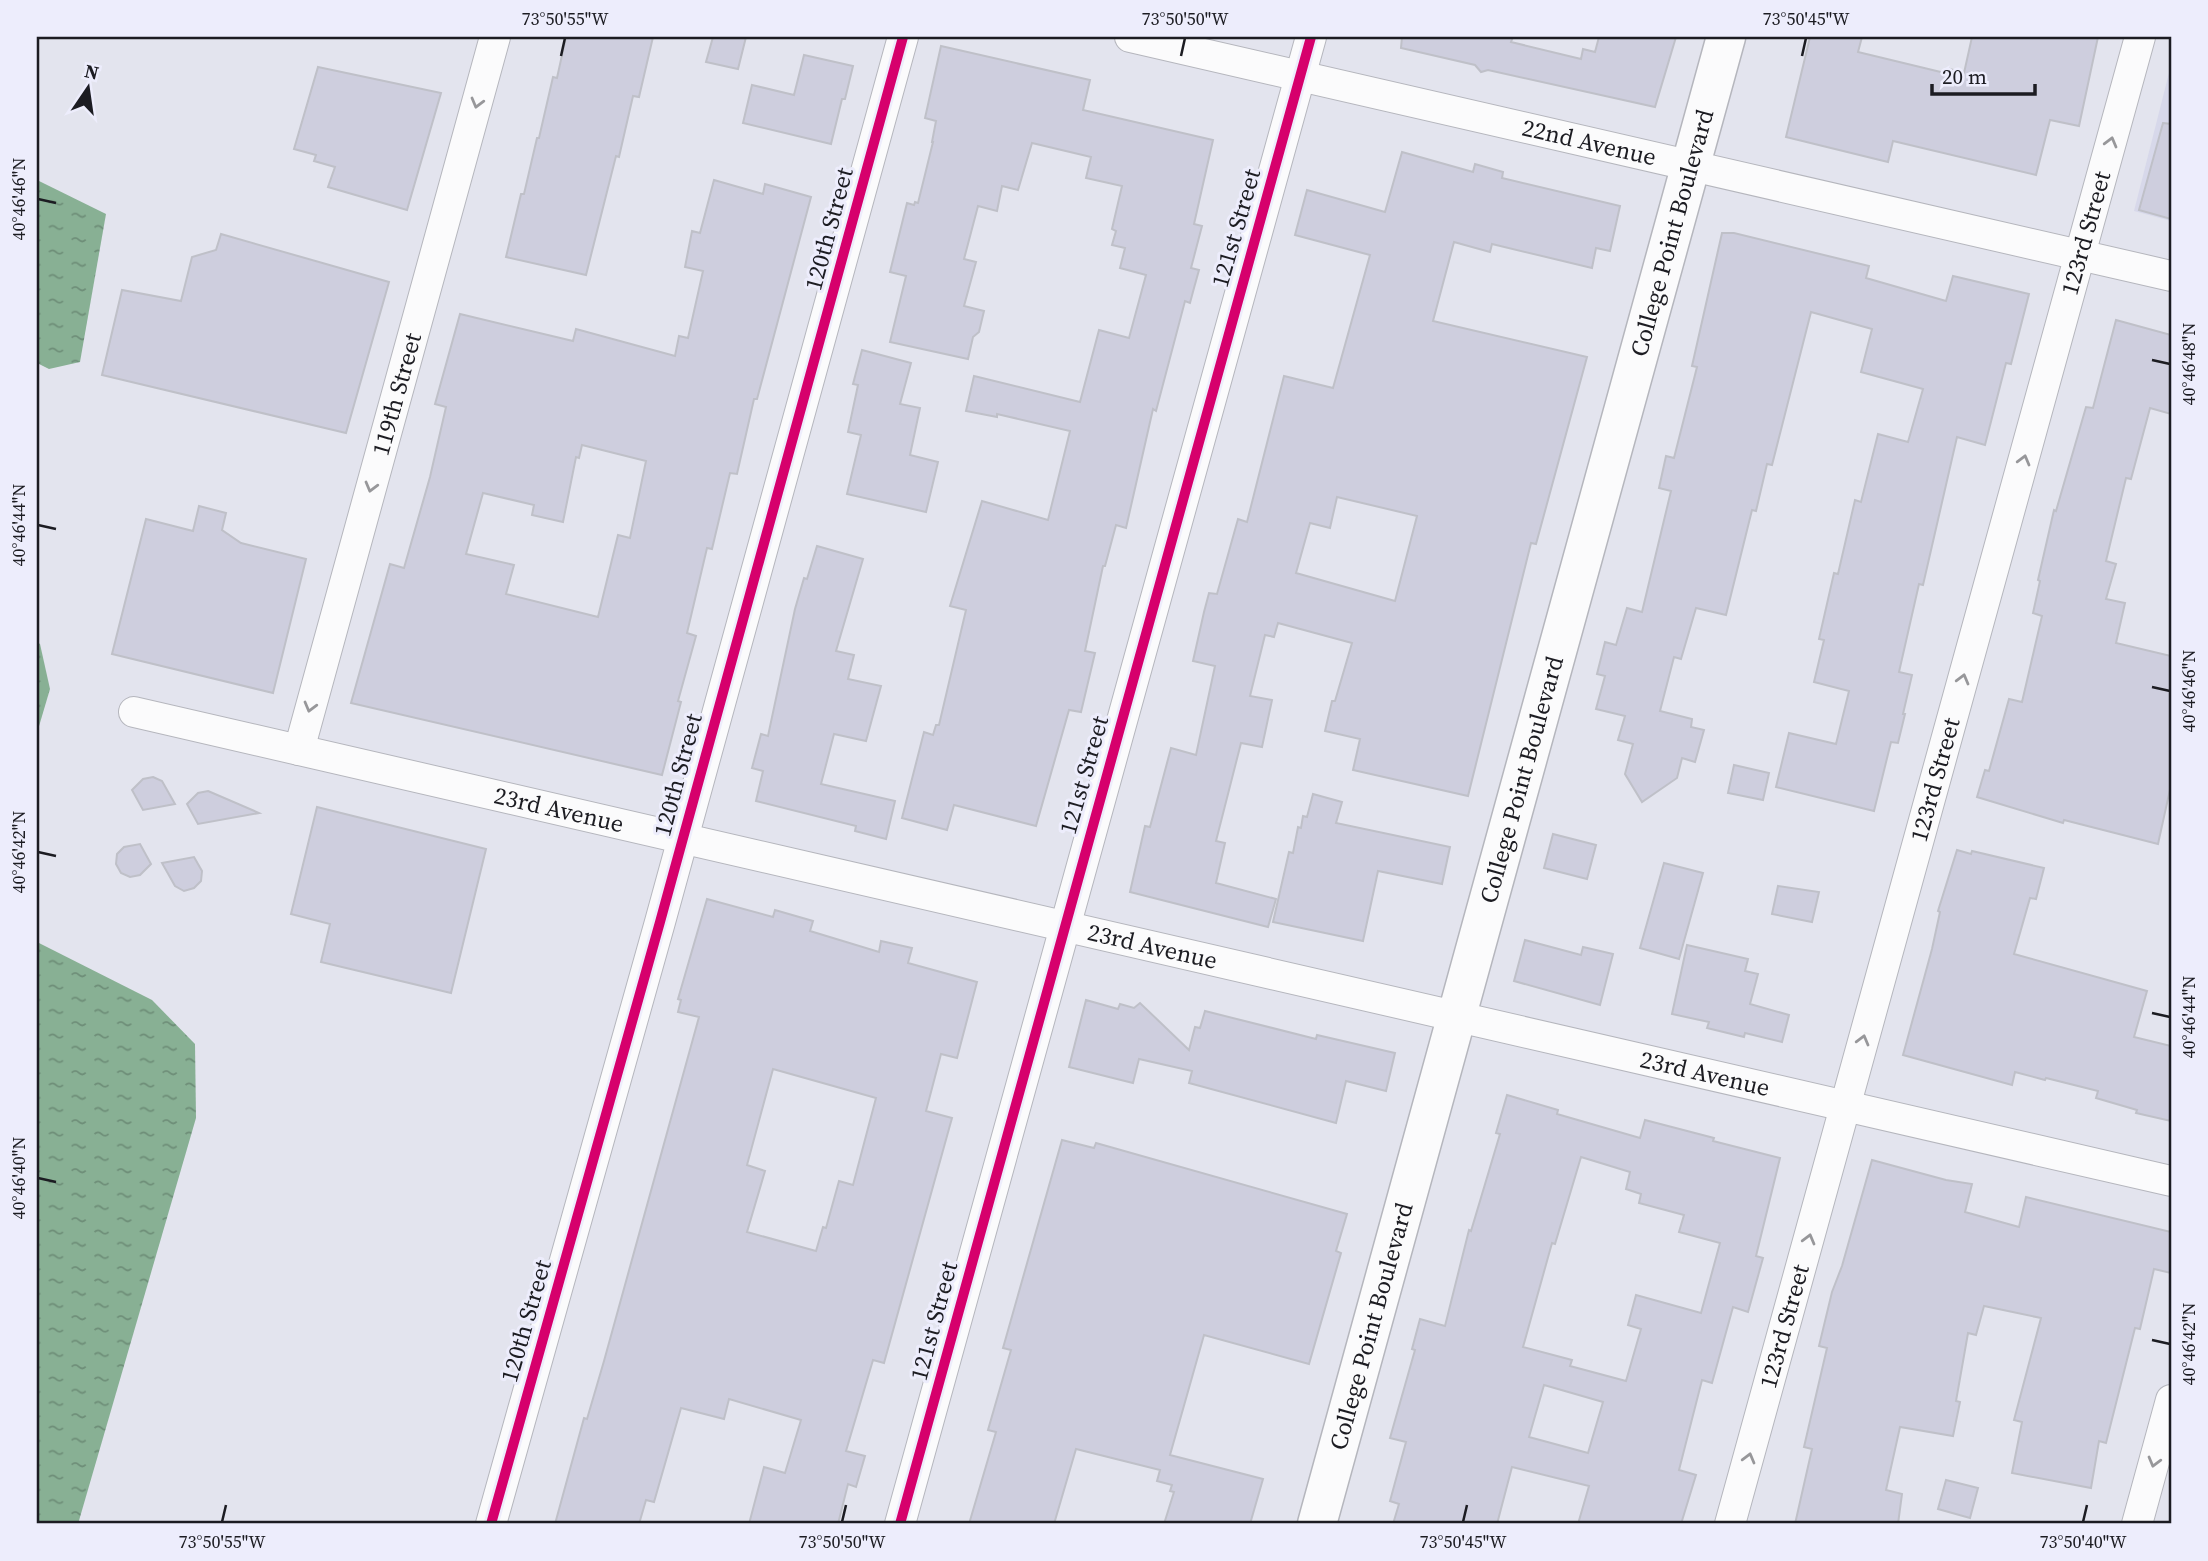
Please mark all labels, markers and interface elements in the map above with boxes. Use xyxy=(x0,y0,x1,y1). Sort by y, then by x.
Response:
text: 73°50'55"W xyxy=(522,6,609,31)
text: 73°50'50"W xyxy=(1142,6,1229,31)
text: 73°50'45"W xyxy=(1763,6,1850,31)
north arrow xyxy=(52,52,122,122)
scale bar xyxy=(1932,52,2035,96)
text: N xyxy=(82,57,102,86)
text: 20 m xyxy=(1942,62,1987,91)
one-way arrow xyxy=(471,96,485,108)
street label: College Point Boulevard xyxy=(1622,105,1721,360)
street label: 22nd Avenue xyxy=(1519,111,1659,173)
one-way arrow xyxy=(2103,136,2117,148)
text: 40°46'46"N xyxy=(6,158,31,240)
street label: 120th Street xyxy=(796,164,861,294)
street label: 121st Street xyxy=(1203,165,1268,291)
street label: 123rd Street xyxy=(2053,167,2118,299)
text: 40°46'48"N xyxy=(2176,323,2201,405)
street label: 119th Street xyxy=(364,329,429,459)
one-way arrow xyxy=(2015,454,2030,466)
one-way arrow xyxy=(365,481,379,493)
text: 40°46'44"N xyxy=(6,484,31,566)
text: 40°46'46"N xyxy=(2176,650,2201,732)
street label: College Point Boulevard xyxy=(1472,652,1571,907)
one-way arrow xyxy=(1955,674,1969,686)
one-way arrow xyxy=(304,700,319,712)
street label: 120th Street xyxy=(645,710,710,840)
street label: 121st Street xyxy=(1051,712,1116,838)
street label: 123rd Street xyxy=(1902,714,1968,845)
street label: 23rd Avenue xyxy=(491,778,627,840)
text: 40°46'42"N xyxy=(6,811,31,893)
street label: 23rd Avenue xyxy=(1084,915,1220,977)
text: 40°46'44"N xyxy=(2176,976,2201,1058)
one-way arrow xyxy=(1855,1035,1870,1047)
street label: 23rd Avenue xyxy=(1637,1042,1773,1104)
text: 40°46'40"N xyxy=(6,1137,31,1219)
street label: College Point Boulevard xyxy=(1321,1198,1421,1454)
one-way arrow xyxy=(1801,1233,1815,1245)
street label: 120th Street xyxy=(492,1256,559,1386)
street label: 121st Street xyxy=(902,1258,965,1384)
street label: 123rd Street xyxy=(1751,1260,1817,1392)
text: 40°46'42"N xyxy=(2176,1303,2201,1385)
one-way arrow xyxy=(1740,1453,1755,1465)
one-way arrow xyxy=(2148,1456,2163,1468)
text: 73°50'55"W xyxy=(179,1529,266,1554)
text: 73°50'50"W xyxy=(799,1529,886,1554)
text: 73°50'45"W xyxy=(1420,1529,1507,1554)
text: 73°50'40"W xyxy=(2040,1529,2127,1554)

